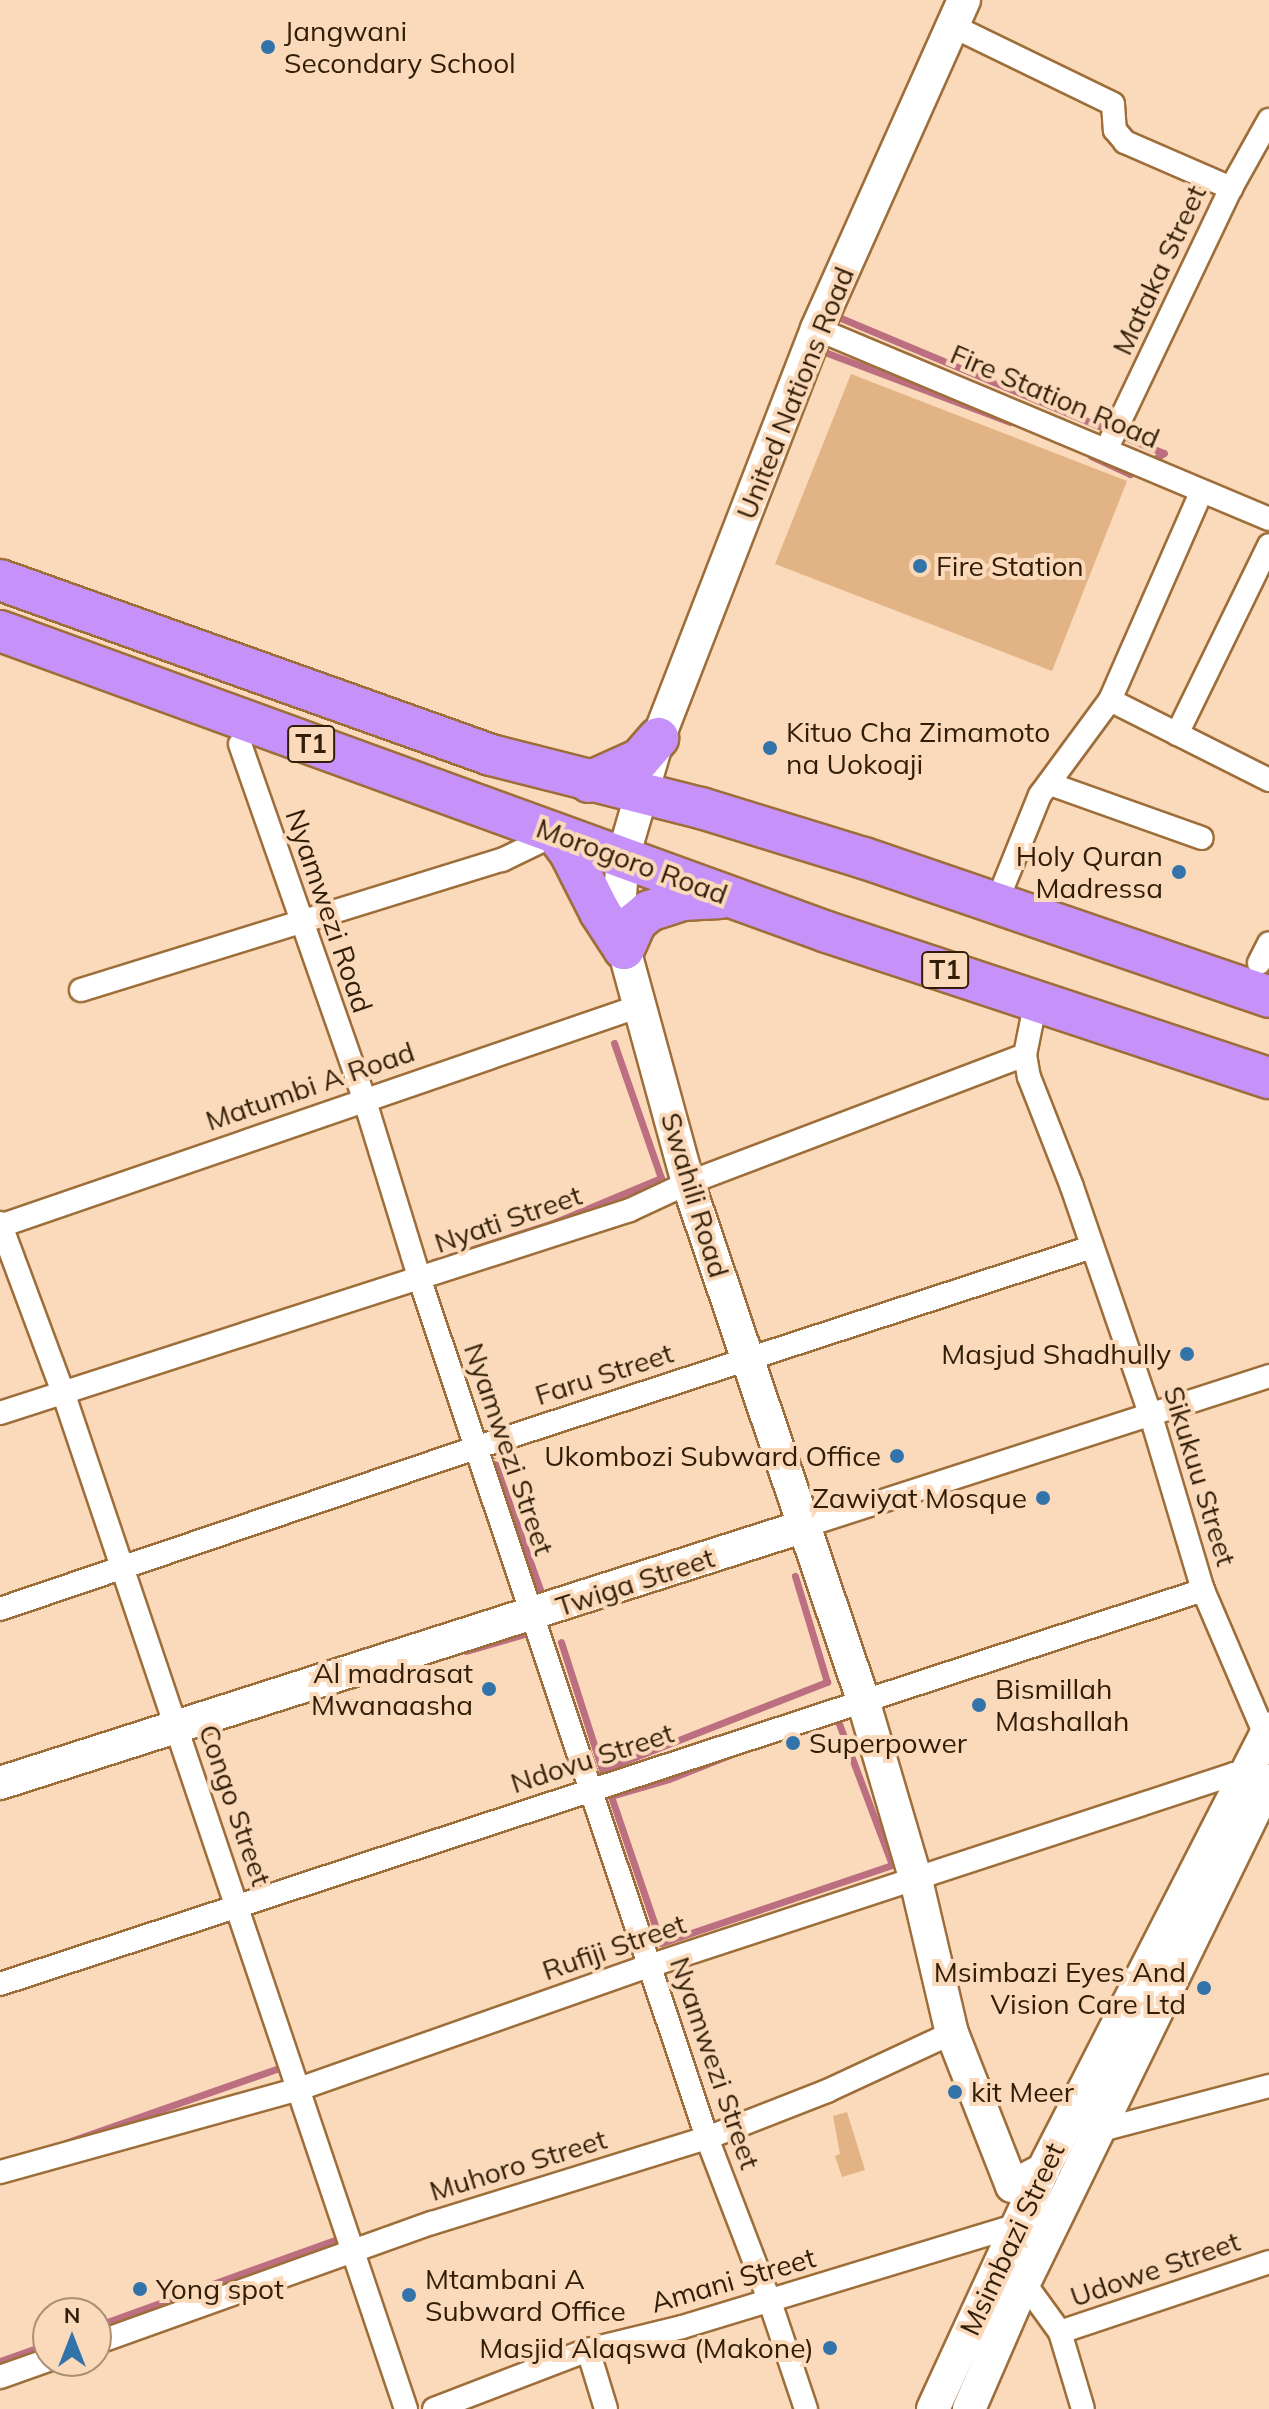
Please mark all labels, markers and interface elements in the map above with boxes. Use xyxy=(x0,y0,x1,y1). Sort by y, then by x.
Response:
place label: Jangwani Secondary School xyxy=(284,14,516,80)
marker: Jangwani Secondary School xyxy=(259,38,277,56)
street label: Mataka Street xyxy=(1105,180,1213,360)
street label: United Nations Road xyxy=(729,262,861,524)
street label: Fire Station Road xyxy=(945,337,1165,455)
place label: Fire Station xyxy=(936,549,1084,583)
marker: Fire Station xyxy=(911,557,929,575)
place label: Kituo Cha Zimamoto na Uokoaji xyxy=(786,715,1050,781)
road number: T1 xyxy=(287,722,335,766)
marker: Kituo Cha Zimamoto na Uokoaji xyxy=(761,739,779,757)
street label: Nyamwezi Road xyxy=(278,805,380,1017)
street label: Morogoro Road xyxy=(532,811,732,911)
place label: Holy Quran Madressa xyxy=(1016,839,1163,905)
marker: Holy Quran Madressa xyxy=(1170,863,1188,881)
road number: T1 xyxy=(921,948,969,992)
street label: Matumbi A Road xyxy=(201,1035,419,1137)
street label: Swahili Road xyxy=(654,1109,736,1281)
street label: Nyati Street xyxy=(430,1178,586,1260)
street label: Faru Street xyxy=(531,1336,677,1412)
place label: Masjud Shadhully xyxy=(941,1337,1171,1371)
street label: Nyamwezi Street xyxy=(457,1339,561,1559)
marker: Masjud Shadhully xyxy=(1178,1345,1196,1363)
street label: Sikukuu Street xyxy=(1157,1382,1243,1570)
place label: Ukombozi Subward Office xyxy=(544,1439,881,1473)
marker: Ukombozi Subward Office xyxy=(888,1447,906,1465)
place label: Zawiyat Mosque xyxy=(812,1481,1027,1515)
marker: Zawiyat Mosque xyxy=(1034,1489,1052,1507)
street label: Twiga Street xyxy=(552,1541,718,1623)
place label: Al madrasat Mwanaasha xyxy=(311,1656,473,1722)
place label: Bismillah Mashallah xyxy=(995,1672,1129,1738)
marker: Al madrasat Mwanaasha xyxy=(480,1680,498,1698)
marker: Bismillah Mashallah xyxy=(970,1696,988,1714)
street label: Ndovu Street xyxy=(506,1716,678,1800)
street label: Congo Street xyxy=(192,1720,278,1890)
place label: Superpower xyxy=(809,1726,967,1760)
marker: Superpower xyxy=(784,1734,802,1752)
street label: Rufiji Street xyxy=(538,1907,690,1987)
street label: Nyamwezi Street xyxy=(663,1953,767,2173)
place label: Msimbazi Eyes And Vision Care Ltd xyxy=(934,1955,1186,2021)
marker: Msimbazi Eyes And Vision Care Ltd xyxy=(1193,1977,1215,1999)
place label: kit Meer xyxy=(971,2075,1074,2109)
marker: kit Meer xyxy=(946,2083,964,2101)
street label: Muhoro Street xyxy=(425,2122,611,2208)
street label: Msimbazi Street xyxy=(953,2137,1071,2341)
street label: Udowe Street xyxy=(1066,2224,1244,2314)
street label: Amani Street xyxy=(647,2240,819,2320)
place label: Mtambani A Subward Office xyxy=(425,2262,626,2328)
place label: Yong spot xyxy=(156,2272,284,2306)
marker: Yong spot xyxy=(131,2280,149,2298)
marker: Mtambani A Subward Office xyxy=(400,2286,418,2304)
north arrow xyxy=(32,2297,112,2377)
text: N xyxy=(64,2301,80,2329)
place label: Masjid Alaqswa (Makone) xyxy=(479,2331,814,2365)
marker: Masjid Alaqswa (Makone) xyxy=(821,2339,839,2357)

